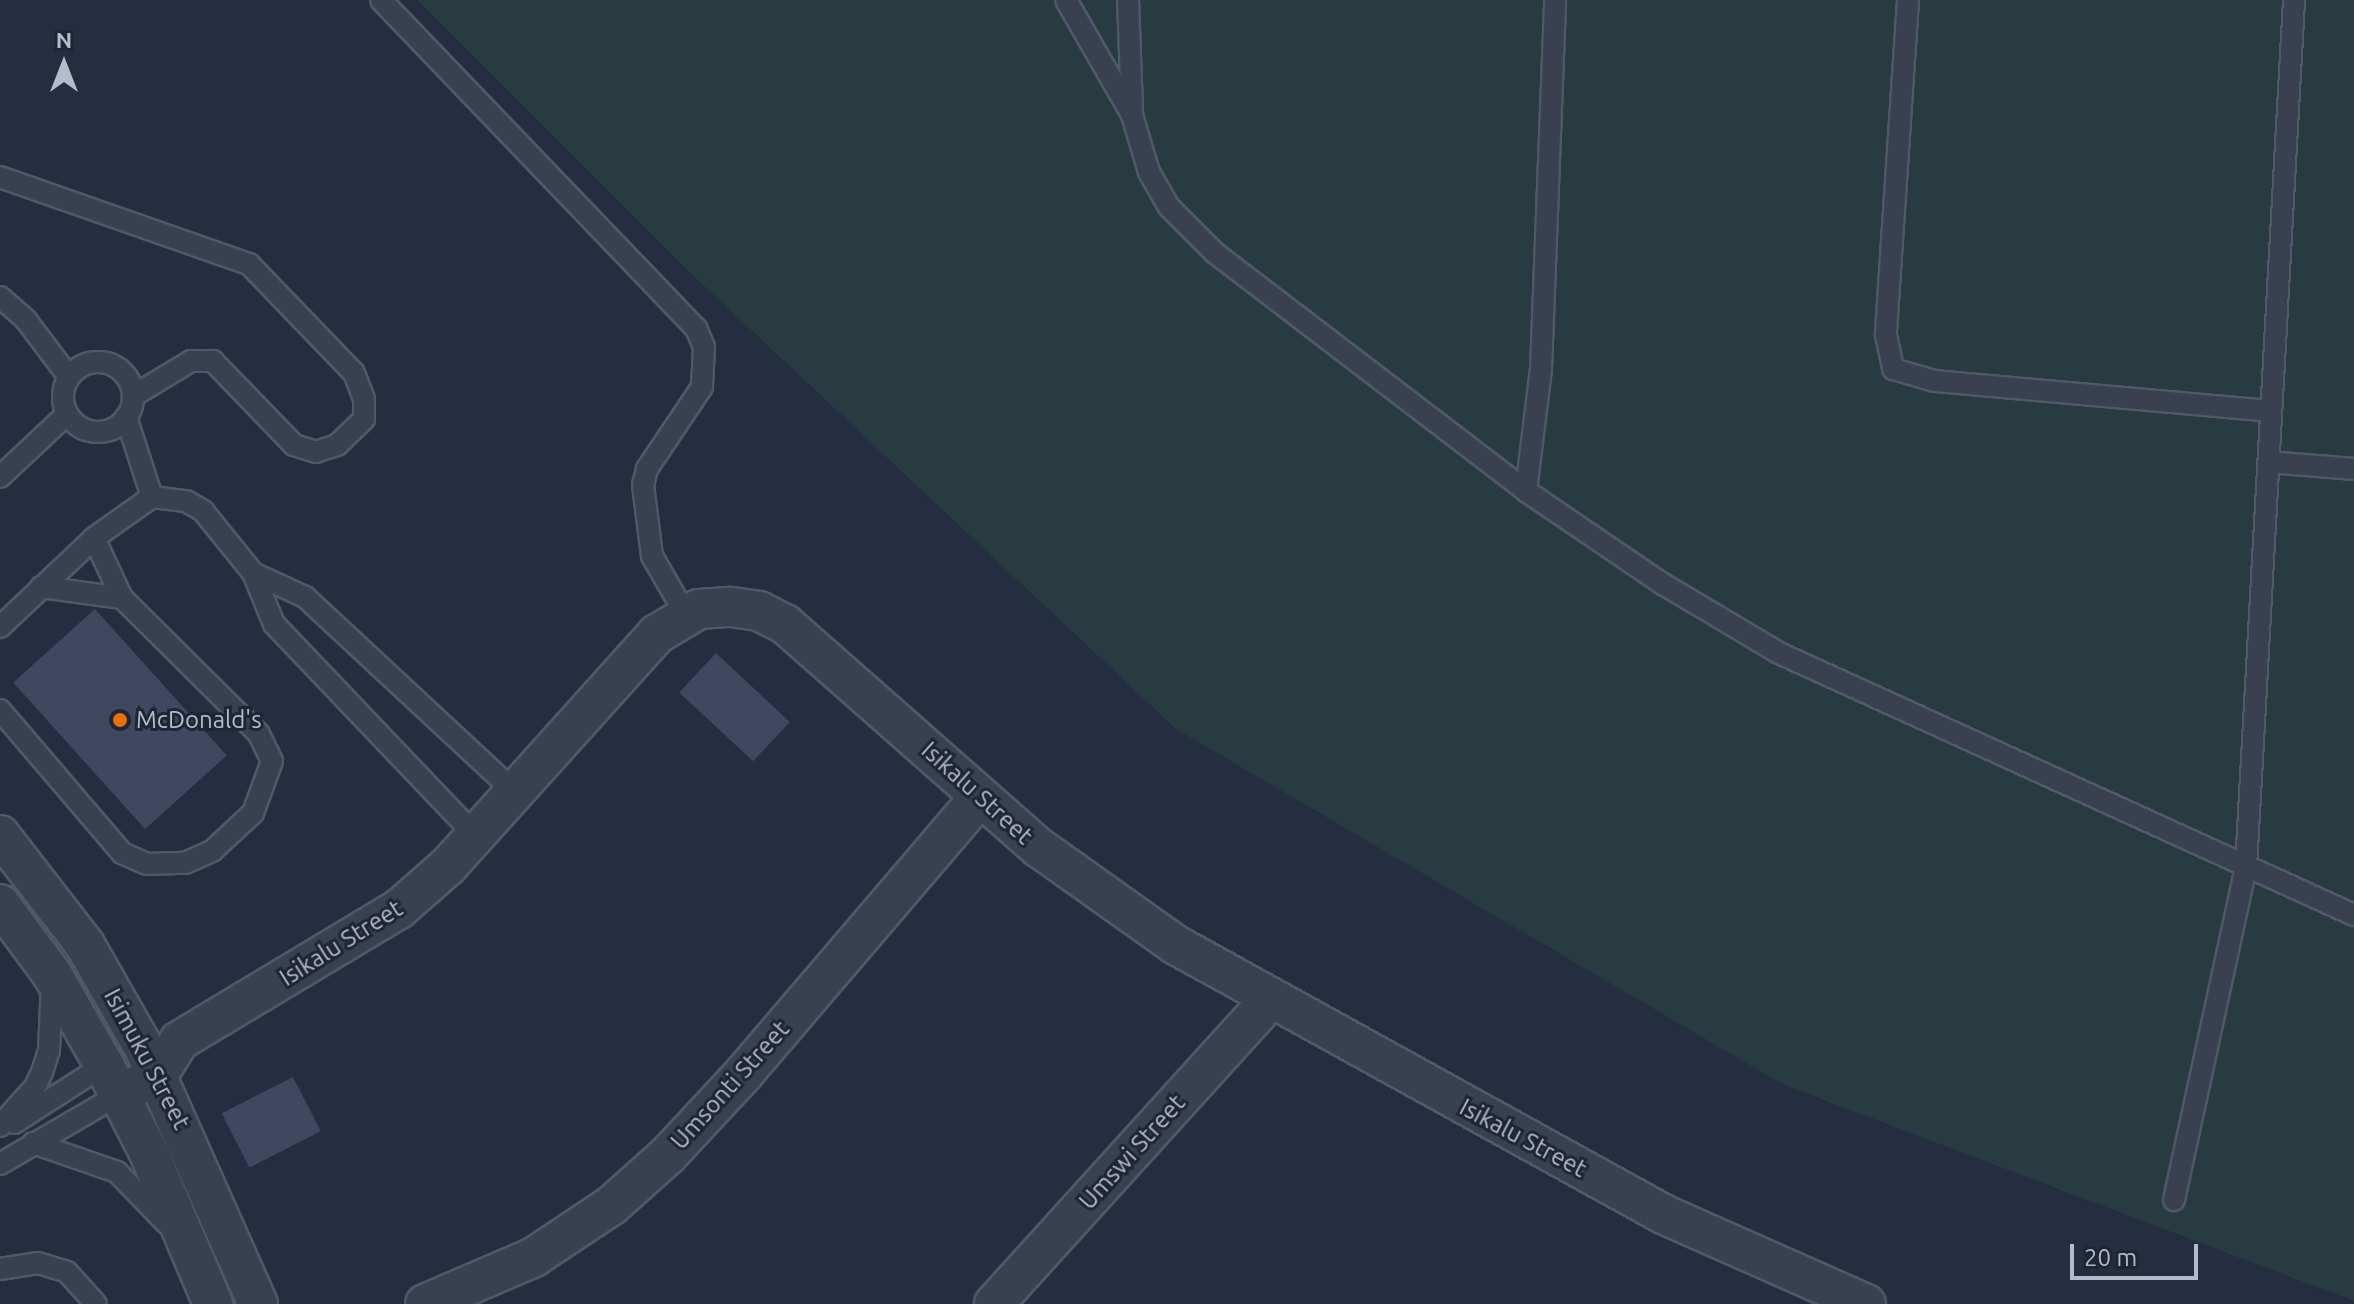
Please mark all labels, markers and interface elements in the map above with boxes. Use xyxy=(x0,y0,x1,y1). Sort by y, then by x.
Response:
north arrow xyxy=(24,24,104,104)
text: N xyxy=(56,27,72,52)
place label: McDonald's xyxy=(136,706,262,734)
marker: McDonald's xyxy=(111,711,129,729)
street label: Isikalu Street xyxy=(916,736,1038,850)
street label: Isikalu Street xyxy=(274,894,408,992)
street label: Isimuku Street xyxy=(98,984,196,1134)
street label: Umsonti Street xyxy=(665,1015,795,1155)
street label: Umswi Street xyxy=(1073,1089,1191,1215)
street label: Isikalu Street xyxy=(1455,1093,1591,1183)
scale bar xyxy=(2074,1228,2202,1278)
text: 20 m xyxy=(2084,1244,2137,1271)

